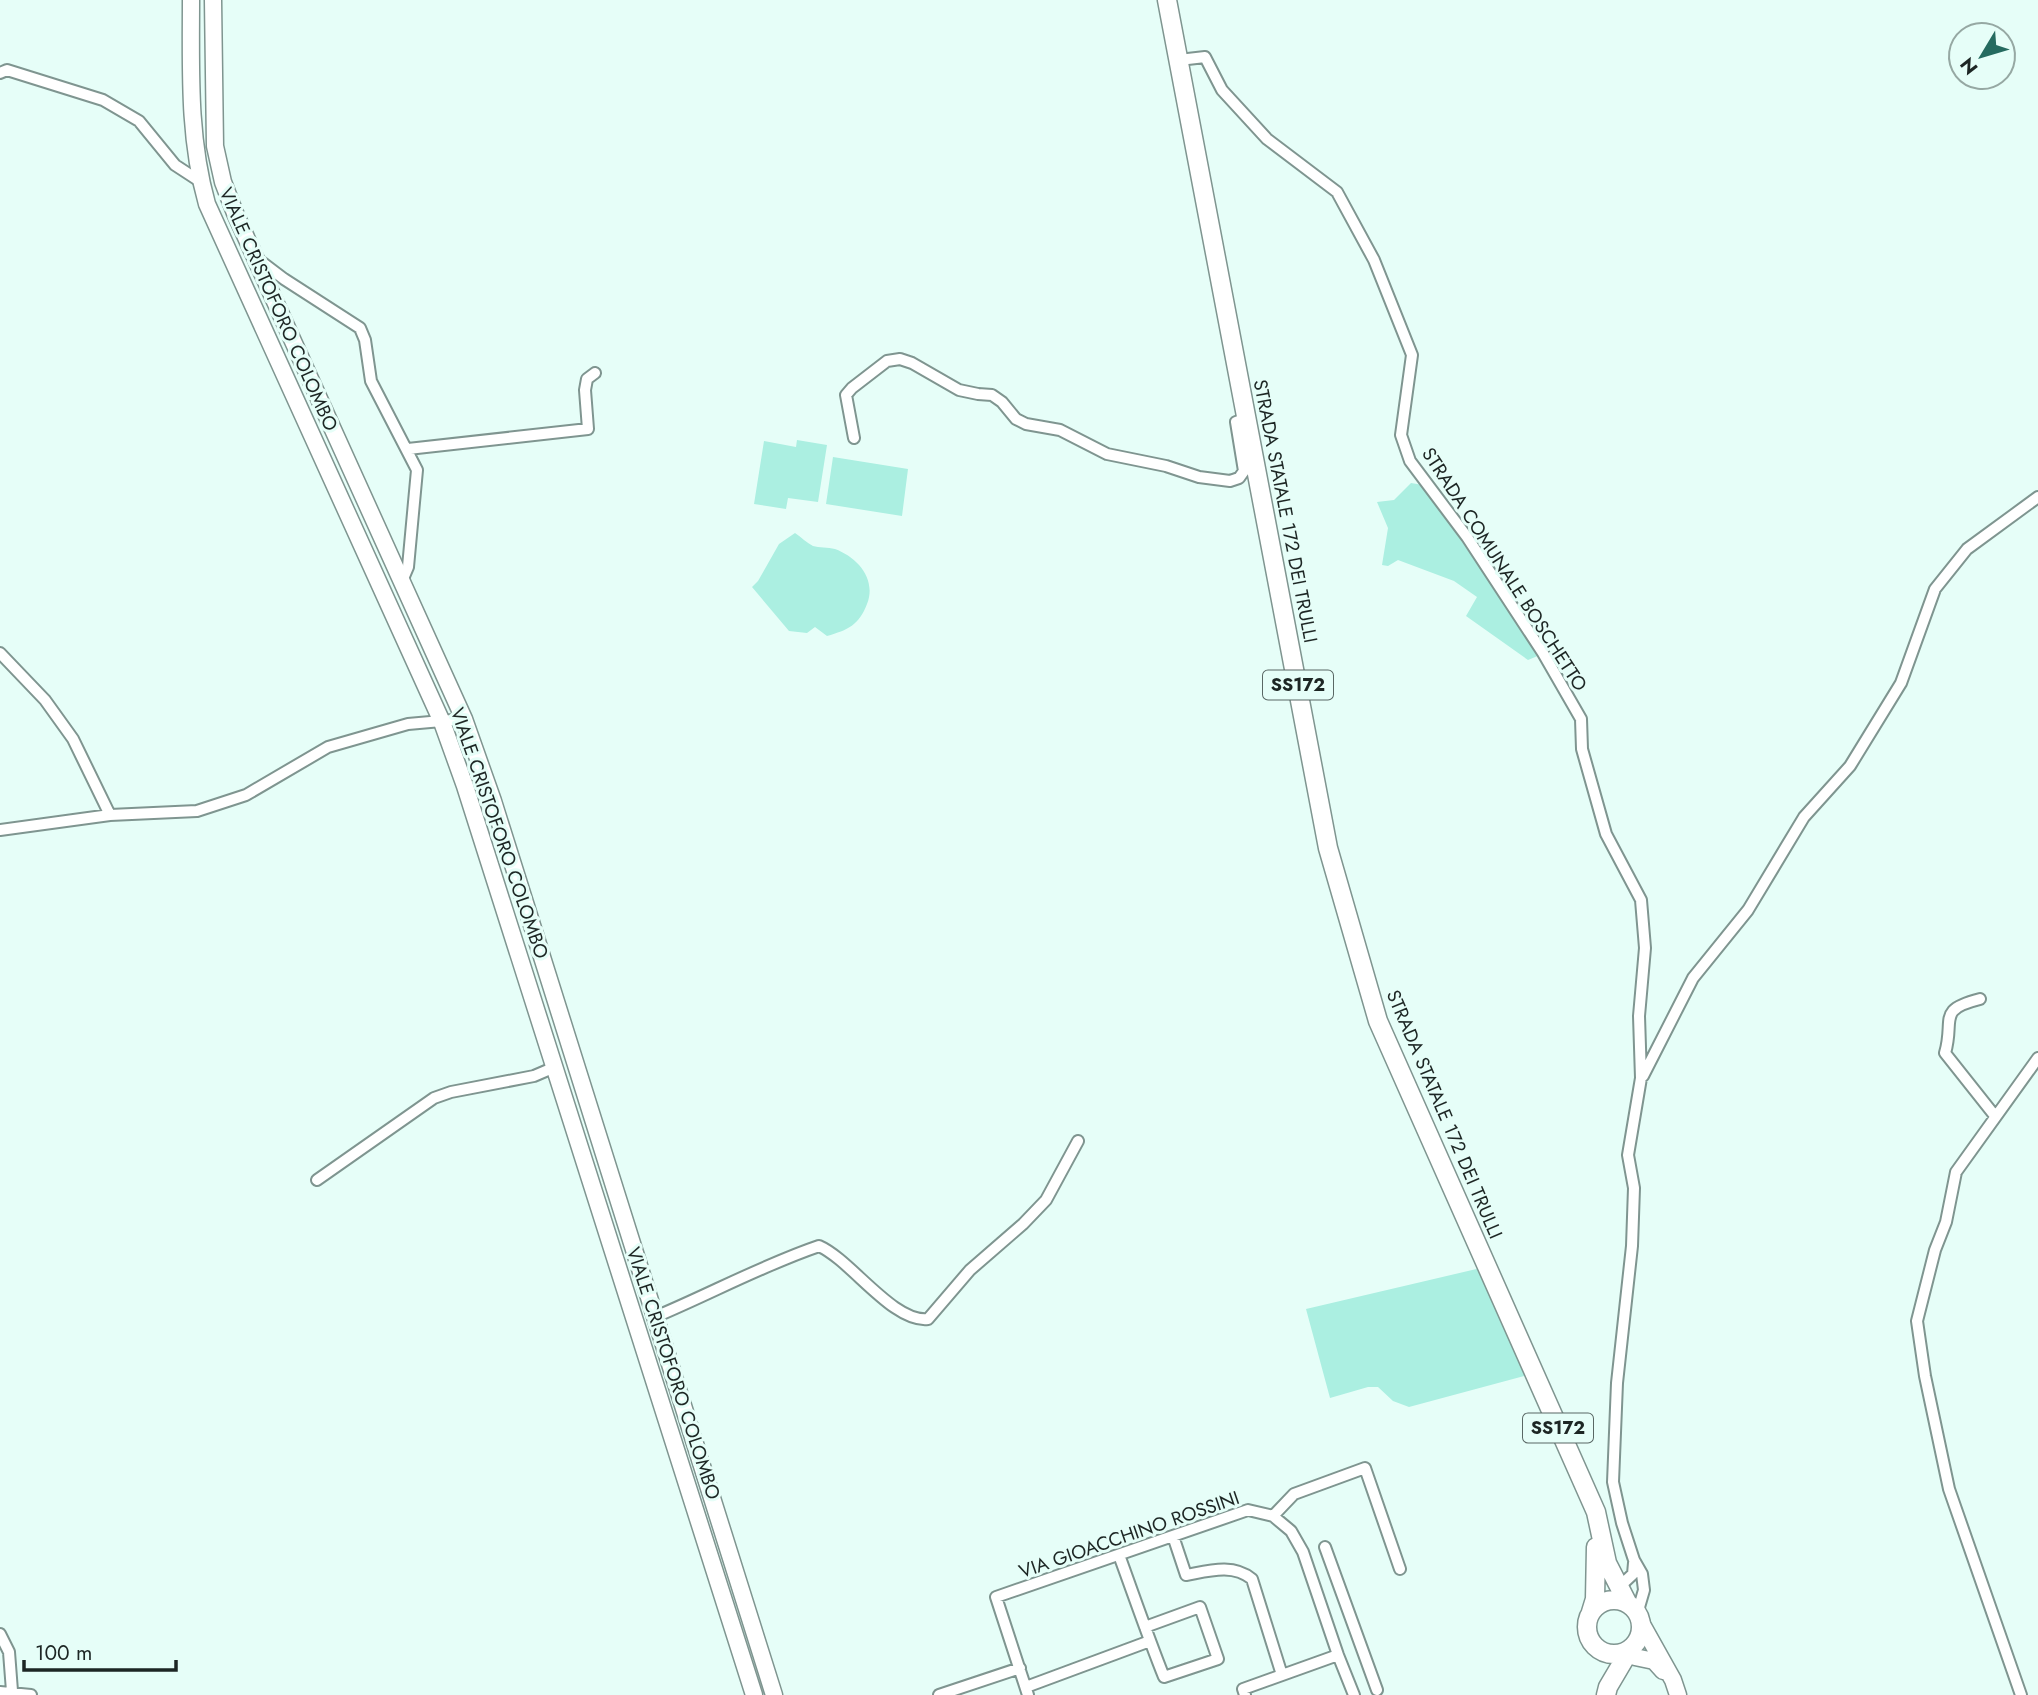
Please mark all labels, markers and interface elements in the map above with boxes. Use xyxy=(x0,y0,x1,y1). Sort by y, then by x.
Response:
north arrow xyxy=(1947,21,2017,91)
text: N xyxy=(1954,52,1984,80)
street label: VIALE CRISTOFORO COLOMBO xyxy=(213,183,345,435)
street label: STRADA STATALE 172 DEI TRULLI xyxy=(1247,377,1324,645)
street label: STRADA COMUNALE BOSCHETTO xyxy=(1415,442,1594,696)
road number: SS172 xyxy=(1263,670,1333,700)
street label: VIALE CRISTOFORO COLOMBO xyxy=(444,704,555,962)
street label: STRADA STATALE 172 DEI TRULLI xyxy=(1380,986,1509,1243)
street label: VIALE CRISTOFORO COLOMBO xyxy=(620,1243,727,1503)
road number: SS172 xyxy=(1523,1414,1593,1442)
street label: VIA GIOACCHINO ROSSINI xyxy=(1015,1484,1243,1585)
scale bar xyxy=(24,1628,177,1672)
text: 100 m xyxy=(35,1638,92,1668)

